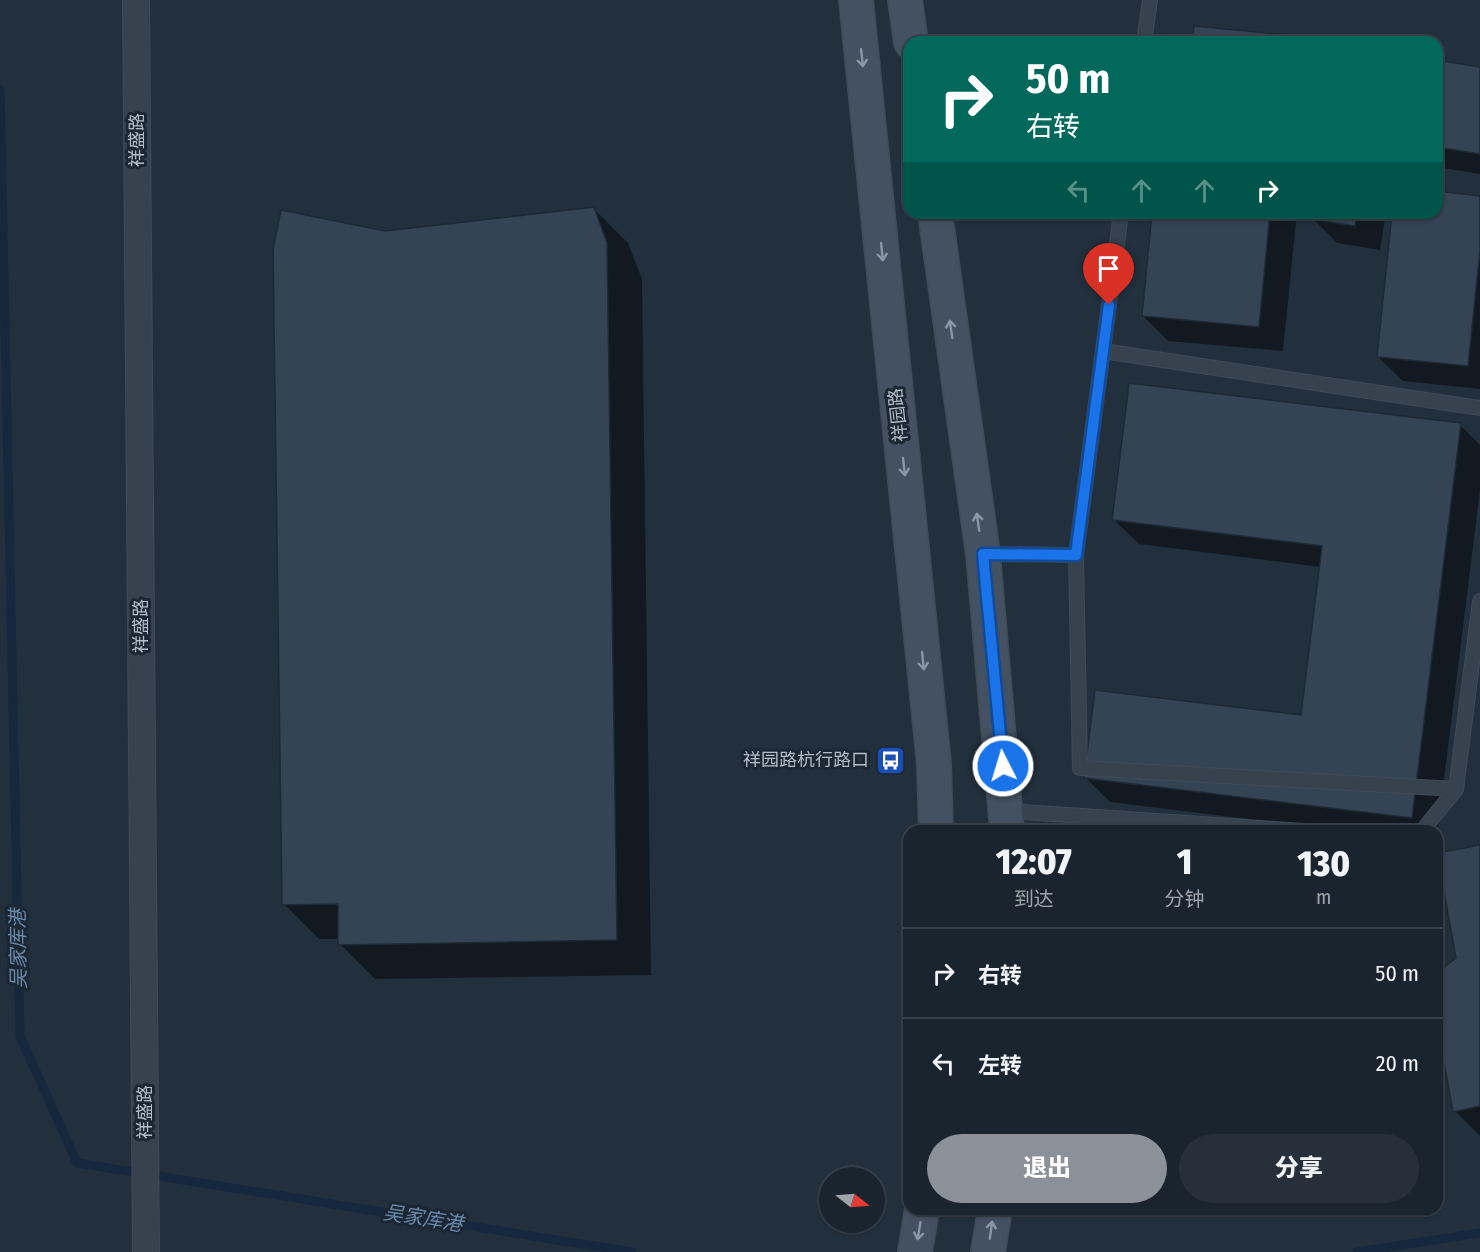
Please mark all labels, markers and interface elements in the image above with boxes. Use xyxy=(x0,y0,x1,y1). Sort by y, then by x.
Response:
one-way arrow xyxy=(857,48,868,68)
text: 50 m xyxy=(1026,54,1110,104)
icon: right xyxy=(927,60,1005,138)
text: 右转 xyxy=(1026,111,1080,143)
street label: 祥盛路 xyxy=(126,113,148,167)
icon: left xyxy=(1062,174,1095,207)
icon: ahead xyxy=(1125,174,1158,207)
icon: ahead xyxy=(1188,174,1221,207)
icon: right xyxy=(1251,174,1284,207)
one-way arrow xyxy=(877,242,888,262)
pin xyxy=(1083,243,1134,305)
icon: arrive xyxy=(1092,252,1125,285)
one-way arrow xyxy=(946,319,957,339)
street label: 祥园路 xyxy=(884,387,912,443)
one-way arrow xyxy=(898,457,909,477)
one-way arrow xyxy=(973,513,984,532)
street label: 祥盛路 xyxy=(130,599,152,653)
one-way arrow xyxy=(918,651,929,671)
position arrow xyxy=(971,734,1035,798)
bus stop icon: 祥园路杭行路口 xyxy=(874,744,906,776)
place label: 祥园路杭行路口 xyxy=(743,749,869,771)
text: 12:07 xyxy=(996,840,1072,884)
text: 1 xyxy=(1177,840,1192,884)
text: 130 xyxy=(1297,842,1350,886)
text: m xyxy=(1316,885,1331,909)
text: 到达 xyxy=(1014,887,1054,911)
text: 分钟 xyxy=(1164,887,1204,911)
water label: 吴家库港 xyxy=(5,906,31,989)
icon: right xyxy=(927,957,960,990)
text: 50 m xyxy=(1375,960,1419,987)
text: 右转 xyxy=(978,962,1022,989)
icon: left xyxy=(927,1047,960,1080)
text: 20 m xyxy=(1376,1050,1419,1077)
text: 左转 xyxy=(978,1052,1022,1079)
street label: 祥盛路 xyxy=(134,1085,156,1139)
button: 退出 xyxy=(927,1134,1167,1203)
button: 分享 xyxy=(1179,1134,1419,1203)
north arrow xyxy=(819,1167,885,1233)
map controls xyxy=(819,1167,885,1233)
water label: 吴家库港 xyxy=(382,1200,467,1237)
one-way arrow xyxy=(913,1220,924,1240)
one-way arrow xyxy=(986,1221,997,1241)

